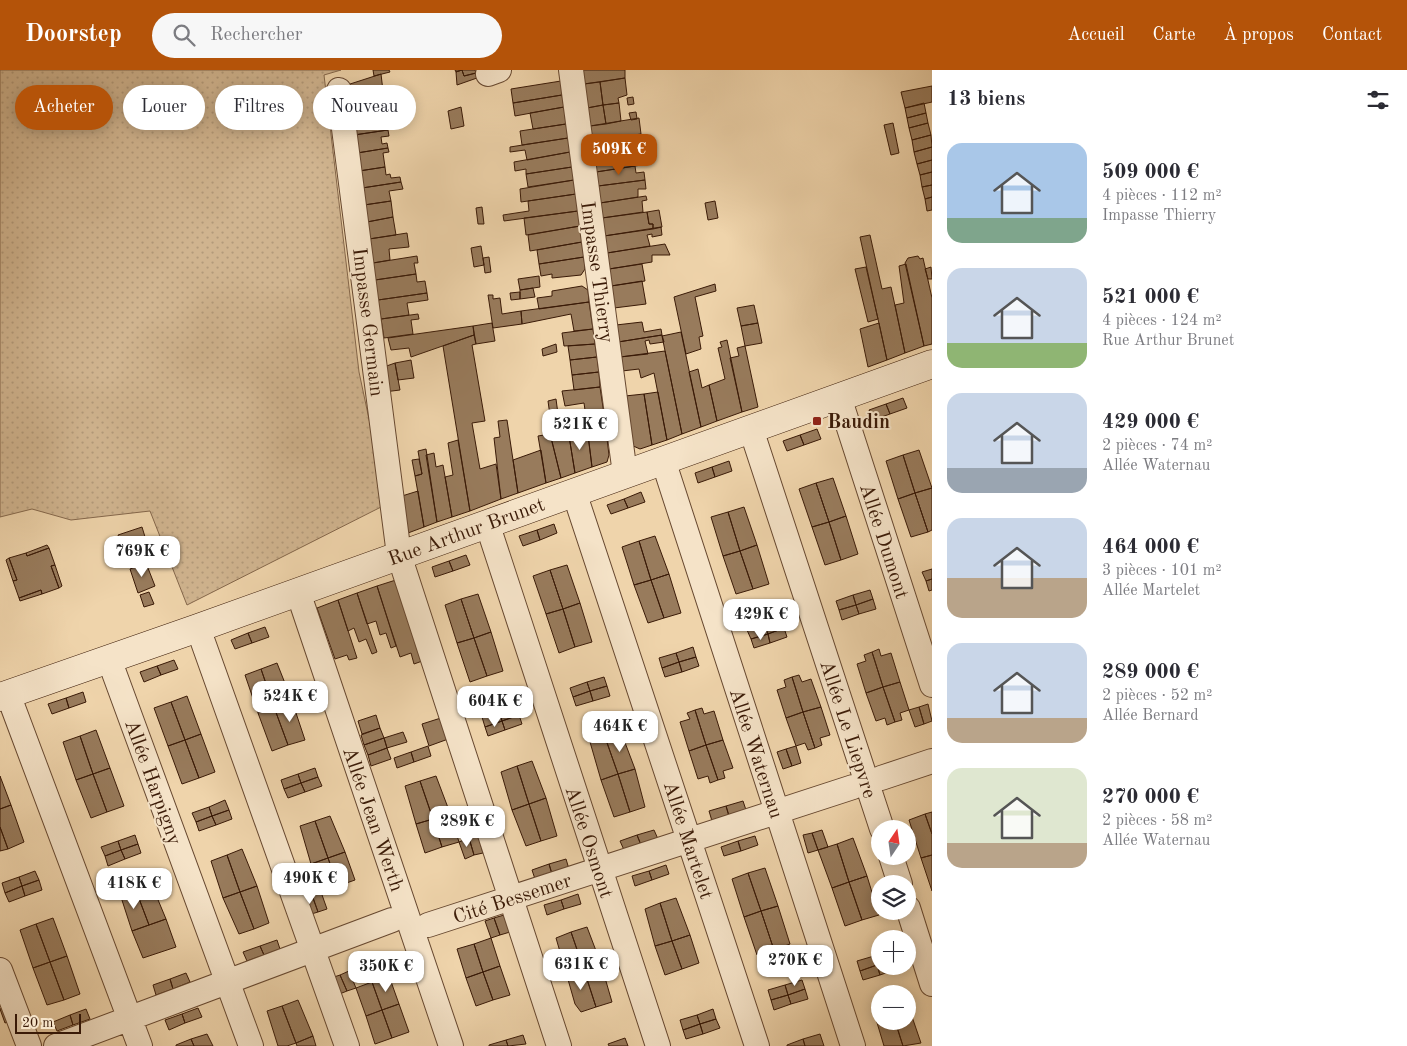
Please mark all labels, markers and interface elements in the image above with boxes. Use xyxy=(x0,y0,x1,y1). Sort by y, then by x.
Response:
search box xyxy=(152,13,502,58)
icon: search xyxy=(170,21,198,49)
text: Doorstep xyxy=(25,23,122,47)
text: Rechercher xyxy=(210,26,303,45)
text: Accueil xyxy=(1067,26,1125,44)
text: Carte xyxy=(1153,26,1195,44)
text: À propos xyxy=(1223,26,1294,44)
text: Contact xyxy=(1322,26,1382,44)
chip: Acheter xyxy=(15,85,113,130)
chip: Louer xyxy=(123,85,205,130)
chip: Filtres xyxy=(215,85,303,130)
chip: Nouveau xyxy=(313,85,416,130)
icon: filters xyxy=(1364,86,1392,114)
text: 13 biens xyxy=(947,89,1025,110)
pin: 509K € xyxy=(578,134,660,176)
text: 509K € xyxy=(592,142,646,158)
text: 509 000 € xyxy=(1102,162,1199,183)
icon: home xyxy=(987,163,1047,223)
text: 4 pièces · 112 m² xyxy=(1102,188,1222,204)
street label: Impasse Thierry xyxy=(576,200,616,345)
text: Impasse Thierry xyxy=(1102,208,1216,224)
street label: Impasse Germain xyxy=(348,247,386,398)
text: 521 000 € xyxy=(1102,287,1199,308)
icon: home xyxy=(987,288,1047,348)
text: 4 pièces · 124 m² xyxy=(1102,313,1222,329)
text: Rue Arthur Brunet xyxy=(1102,333,1234,349)
pin: 521K € xyxy=(539,408,621,451)
text: 429 000 € xyxy=(1102,412,1199,433)
place label: Baudin xyxy=(827,413,890,433)
icon: home xyxy=(987,413,1047,473)
marker: Baudin xyxy=(811,415,823,427)
text: 521K € xyxy=(553,417,607,433)
text: 2 pièces · 74 m² xyxy=(1102,438,1212,454)
text: Allée Waternau xyxy=(1102,458,1210,474)
street label: Allée Dumont xyxy=(855,481,911,602)
street label: Rue Arthur Brunet xyxy=(386,495,548,571)
pin: 769K € xyxy=(101,536,183,578)
text: 464 000 € xyxy=(1102,537,1199,558)
icon: home xyxy=(987,538,1047,598)
text: 769K € xyxy=(115,544,169,560)
text: 3 pièces · 101 m² xyxy=(1102,563,1222,579)
text: Allée Martelet xyxy=(1102,583,1200,599)
pin: 429K € xyxy=(720,598,802,641)
text: 429K € xyxy=(734,607,788,623)
street label: Allée Le Liepvre xyxy=(815,658,879,801)
text: 289 000 € xyxy=(1102,662,1199,683)
icon: home xyxy=(987,663,1047,723)
pin: 524K € xyxy=(249,680,331,723)
pin: 604K € xyxy=(454,686,536,728)
street label: Allée Waternau xyxy=(725,686,786,821)
text: 2 pièces · 52 m² xyxy=(1102,688,1212,704)
text: 524K € xyxy=(263,689,317,705)
text: 604K € xyxy=(468,694,522,710)
text: Allée Bernard xyxy=(1102,708,1198,724)
pin: 464K € xyxy=(579,710,661,753)
street label: Allée Harpigny xyxy=(120,717,184,848)
text: 464K € xyxy=(593,719,647,735)
street label: Allée Jean Werth xyxy=(338,745,406,894)
street label: Allée Martelet xyxy=(659,779,716,902)
street label: Allée Osmont xyxy=(561,784,616,901)
text: 270 000 € xyxy=(1102,787,1199,808)
icon: home xyxy=(987,788,1047,848)
pin: 289K € xyxy=(426,806,508,848)
text: 2 pièces · 58 m² xyxy=(1102,813,1212,829)
text: 289K € xyxy=(440,814,494,830)
north arrow xyxy=(871,820,916,865)
map controls xyxy=(871,820,916,1030)
text: Allée Waternau xyxy=(1102,833,1210,849)
pin: 490K € xyxy=(269,862,351,905)
pin: 418K € xyxy=(93,868,175,910)
text: 490K € xyxy=(283,871,337,887)
street label: Cité Bessemer xyxy=(451,871,574,928)
button: layers xyxy=(871,875,916,920)
text: 418K € xyxy=(107,876,161,892)
button: + xyxy=(871,930,916,975)
pin: 270K € xyxy=(754,944,836,987)
pin: 631K € xyxy=(540,948,622,991)
pin: 350K € xyxy=(345,950,427,993)
text: 270K € xyxy=(768,953,822,969)
text: 631K € xyxy=(554,957,608,973)
text: 350K € xyxy=(359,959,413,975)
button: − xyxy=(871,985,916,1030)
scale bar xyxy=(15,1011,81,1034)
text: 20 m xyxy=(22,1016,53,1030)

